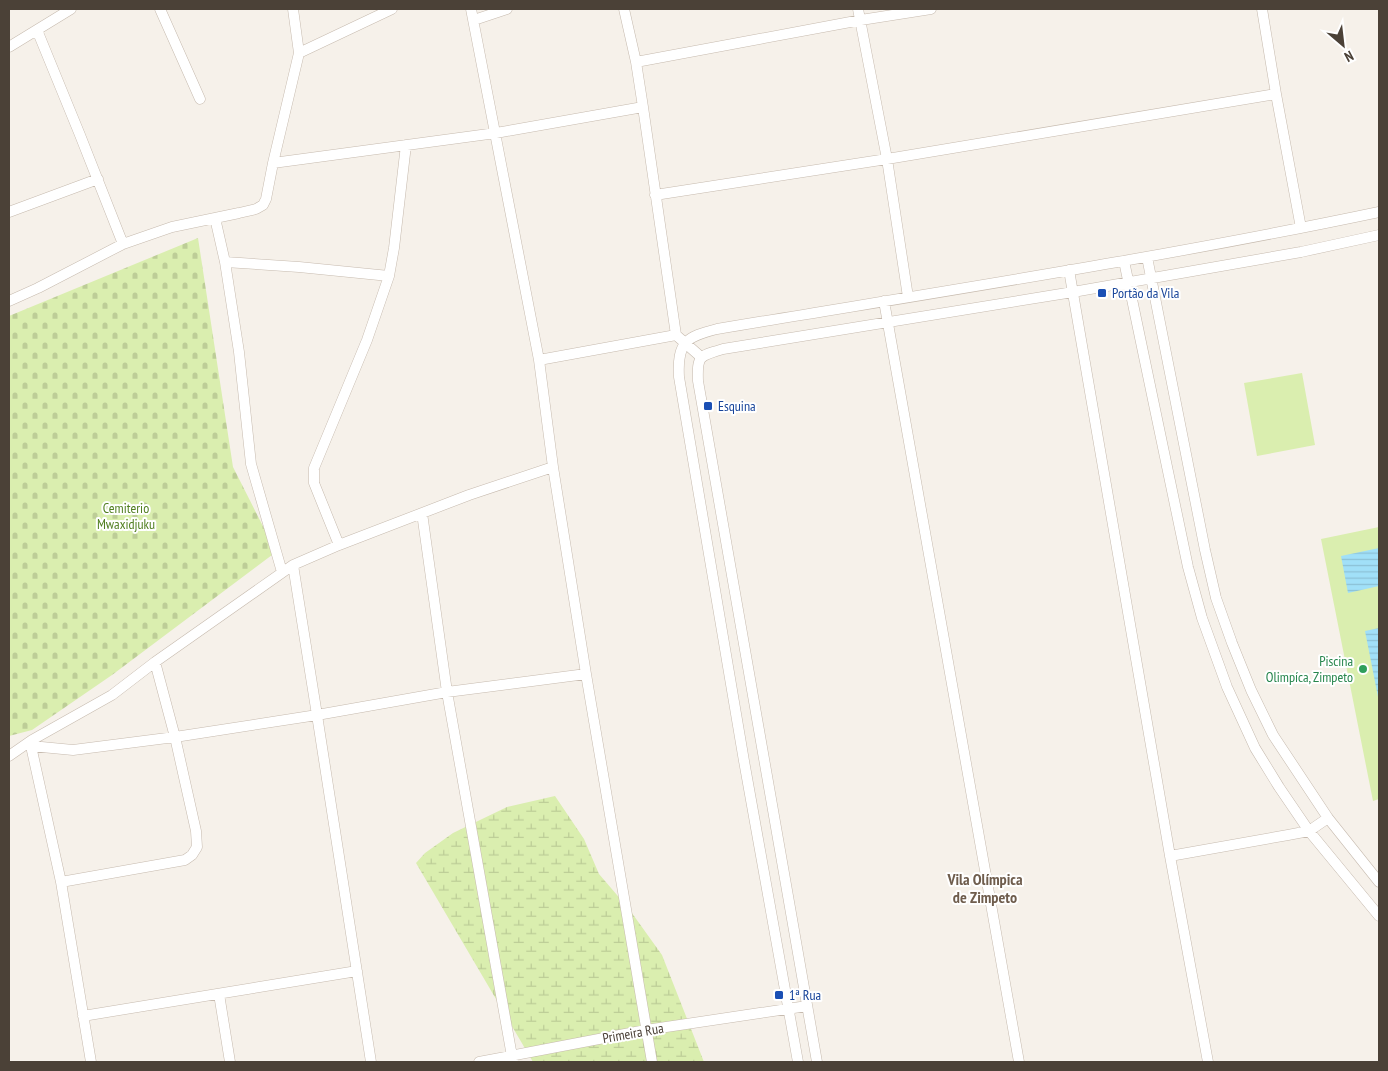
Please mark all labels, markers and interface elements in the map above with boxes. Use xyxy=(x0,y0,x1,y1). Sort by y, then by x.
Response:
north arrow xyxy=(1318,20,1368,70)
text: N xyxy=(1342,47,1357,66)
place label: Portão da Vila xyxy=(1112,284,1179,302)
marker: Portão da Vila xyxy=(1096,287,1108,299)
place label: Esquina xyxy=(718,397,756,415)
marker: Esquina xyxy=(702,400,714,412)
park label: Cemiterio Mwaxidjuku xyxy=(97,499,155,533)
place label: Piscina Olimpíca, Zimpeto xyxy=(1266,652,1353,686)
marker: Piscina Olimpíca, Zimpeto xyxy=(1357,663,1369,675)
district label: Vila Olímpica de Zimpeto xyxy=(946,869,1023,907)
place label: 1ª Rua xyxy=(789,986,821,1004)
marker: 1ª Rua xyxy=(773,989,785,1001)
street label: Primeira Rua xyxy=(601,1019,665,1047)

